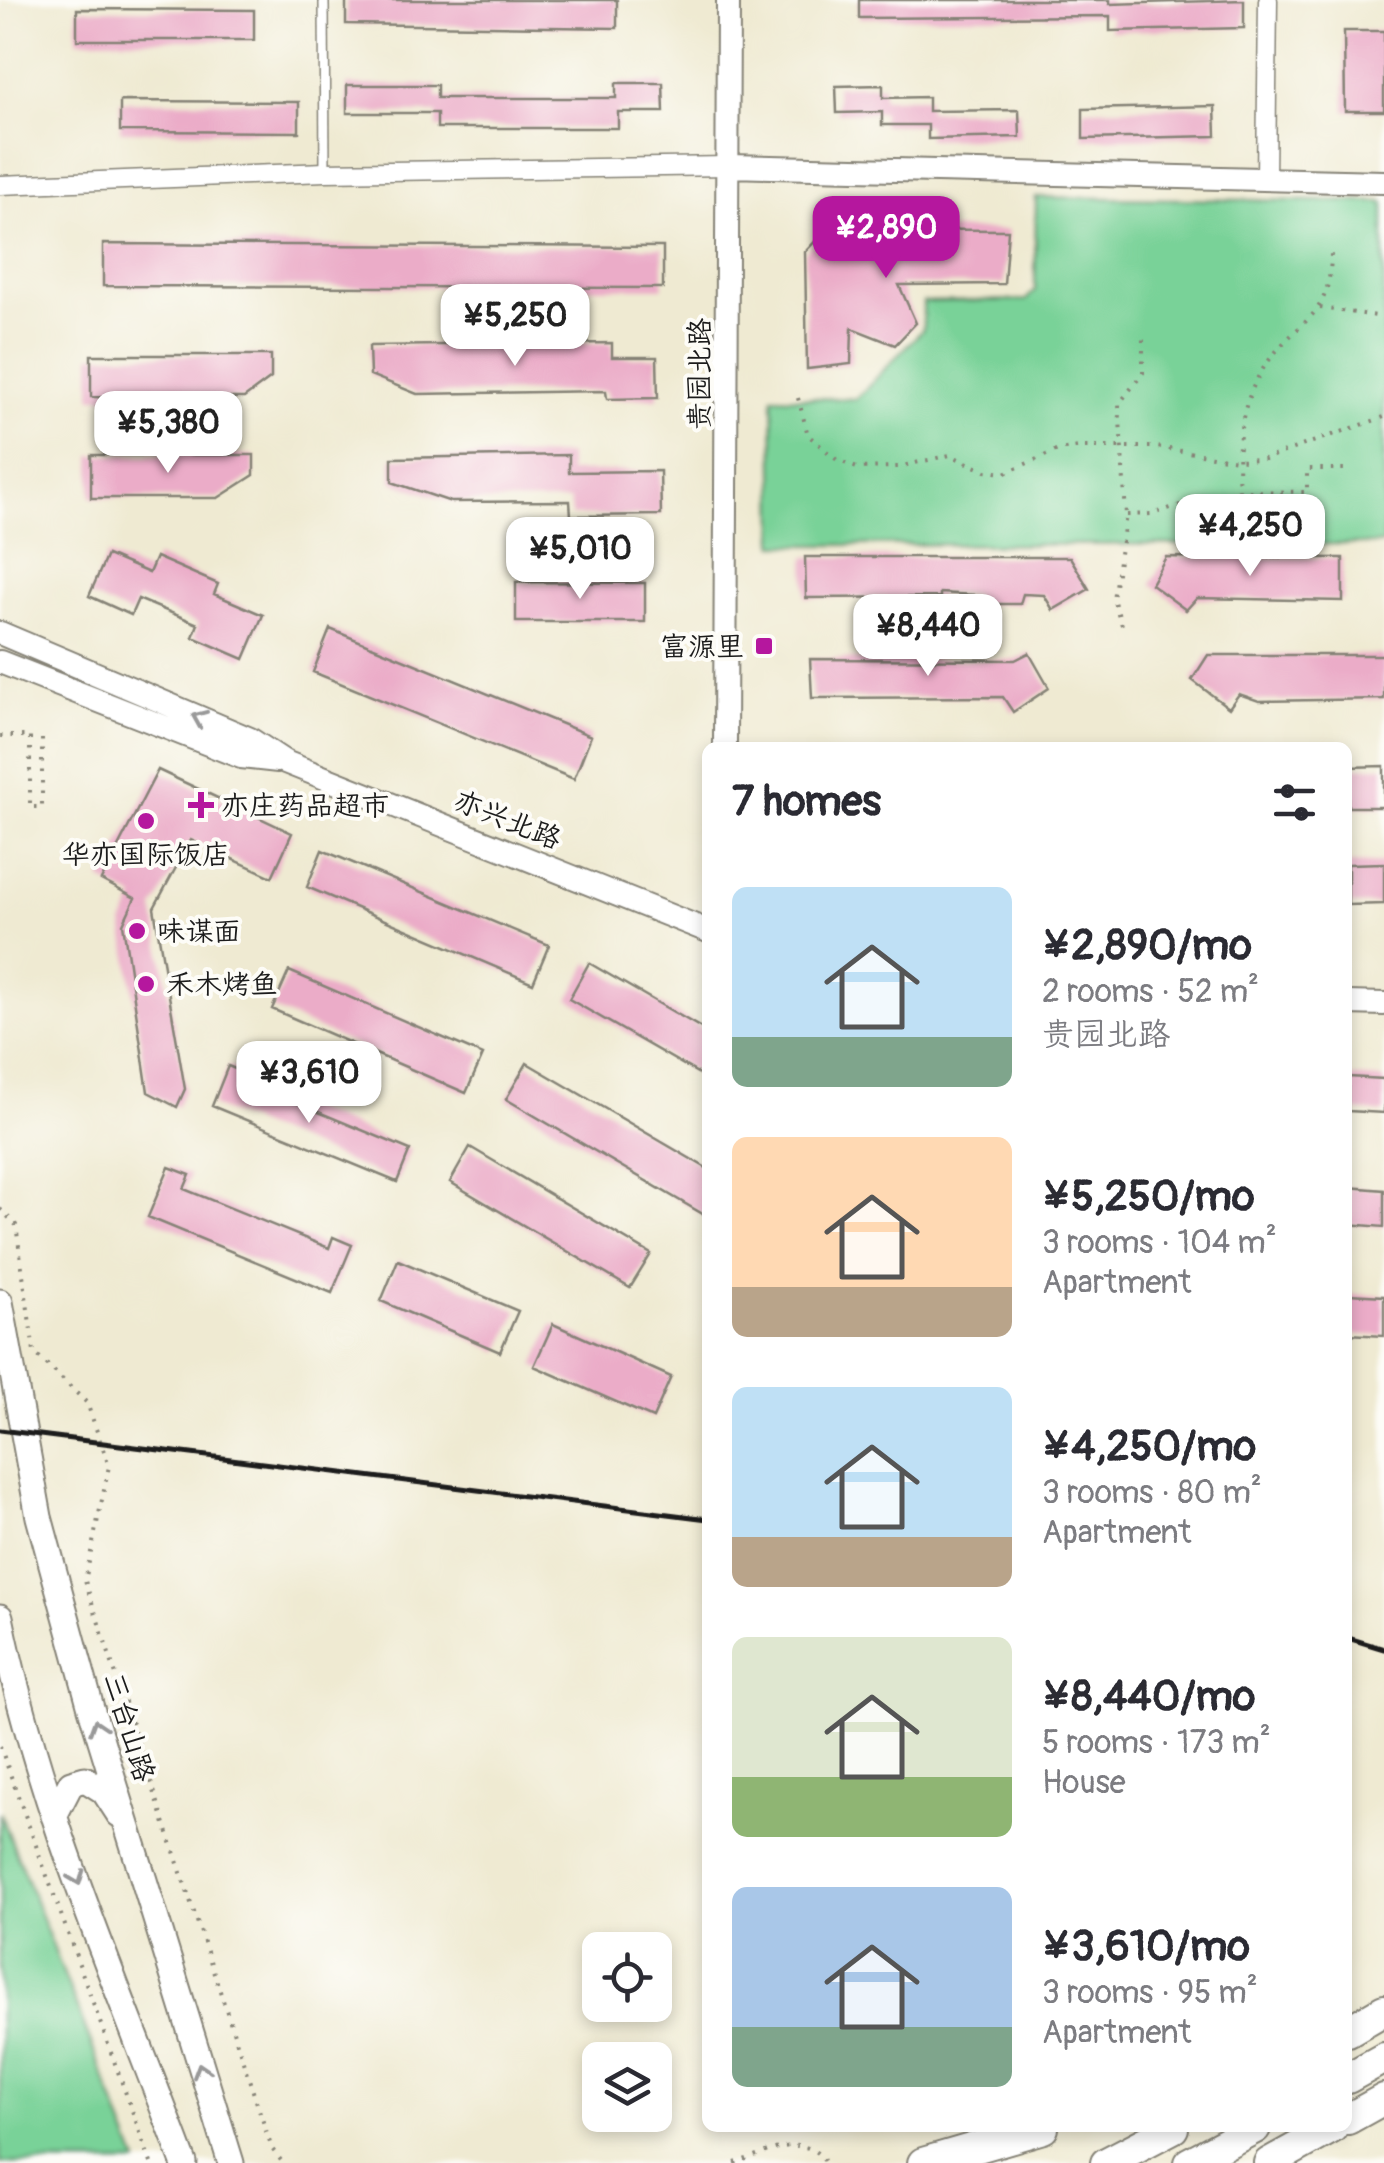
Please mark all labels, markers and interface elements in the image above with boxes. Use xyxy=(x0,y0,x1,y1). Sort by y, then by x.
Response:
pin: ¥2,890 xyxy=(805,196,967,281)
text: ¥2,890 xyxy=(835,208,937,248)
pin: ¥5,250 xyxy=(434,284,596,369)
text: ¥5,250 xyxy=(463,296,567,336)
street label: 贵园北路 xyxy=(683,318,718,430)
pin: ¥5,380 xyxy=(87,391,249,476)
text: ¥5,380 xyxy=(116,403,220,443)
pin: ¥4,250 xyxy=(1169,494,1331,579)
text: ¥4,250 xyxy=(1197,506,1303,546)
pin: ¥5,010 xyxy=(499,517,661,602)
text: ¥5,010 xyxy=(528,529,632,569)
pin: ¥8,440 xyxy=(847,594,1009,679)
text: ¥8,440 xyxy=(875,606,981,646)
place label: 富源里 xyxy=(660,630,744,665)
marker: 富源里 xyxy=(753,635,775,657)
one-way arrow xyxy=(191,710,209,730)
icon: filters xyxy=(1267,775,1322,830)
text: 7 homes xyxy=(732,776,881,828)
street label: 亦兴北路 xyxy=(449,783,566,858)
place label: 亦庄药品超市 xyxy=(221,789,389,824)
marker: 亦庄药品超市 xyxy=(190,794,212,816)
marker: 华亦国际饭店 xyxy=(135,810,157,832)
place label: 华亦国际饭店 xyxy=(62,838,230,873)
place label: 味谋面 xyxy=(157,915,241,950)
marker: 味谋面 xyxy=(126,920,148,942)
text: ¥2,890/mo xyxy=(1042,920,1252,972)
icon: home xyxy=(812,927,932,1047)
place label: 禾木烤鱼 xyxy=(166,968,278,1003)
text: 2 rooms · 52 m² xyxy=(1042,972,1259,1012)
marker: 禾木烤鱼 xyxy=(135,973,157,995)
text: 贵园北路 xyxy=(1042,1015,1170,1055)
pin: ¥3,610 xyxy=(228,1041,390,1126)
text: ¥3,610 xyxy=(258,1053,360,1093)
text: ¥5,250/mo xyxy=(1042,1171,1254,1223)
icon: home xyxy=(812,1177,932,1297)
text: 3 rooms · 104 m² xyxy=(1042,1223,1277,1263)
text: Apartment xyxy=(1042,1263,1191,1303)
text: ¥4,250/mo xyxy=(1042,1421,1256,1473)
icon: home xyxy=(812,1427,932,1547)
text: 3 rooms · 80 m² xyxy=(1042,1473,1262,1513)
text: Apartment xyxy=(1042,1513,1191,1553)
street label: 三台山路 xyxy=(95,1669,162,1786)
text: ¥8,440/mo xyxy=(1042,1671,1255,1723)
icon: home xyxy=(812,1677,932,1797)
one-way arrow xyxy=(88,1718,108,1735)
text: 5 rooms · 173 m² xyxy=(1042,1723,1271,1763)
text: House xyxy=(1042,1763,1126,1803)
one-way arrow xyxy=(66,1868,86,1885)
text: ¥3,610/mo xyxy=(1042,1921,1250,1973)
icon: home xyxy=(812,1927,932,2047)
map controls xyxy=(582,1932,672,2132)
button: locate xyxy=(582,1932,672,2022)
text: 3 rooms · 95 m² xyxy=(1042,1973,1258,2013)
text: Apartment xyxy=(1042,2013,1191,2053)
button: layers xyxy=(582,2042,672,2132)
one-way arrow xyxy=(192,2062,213,2079)

